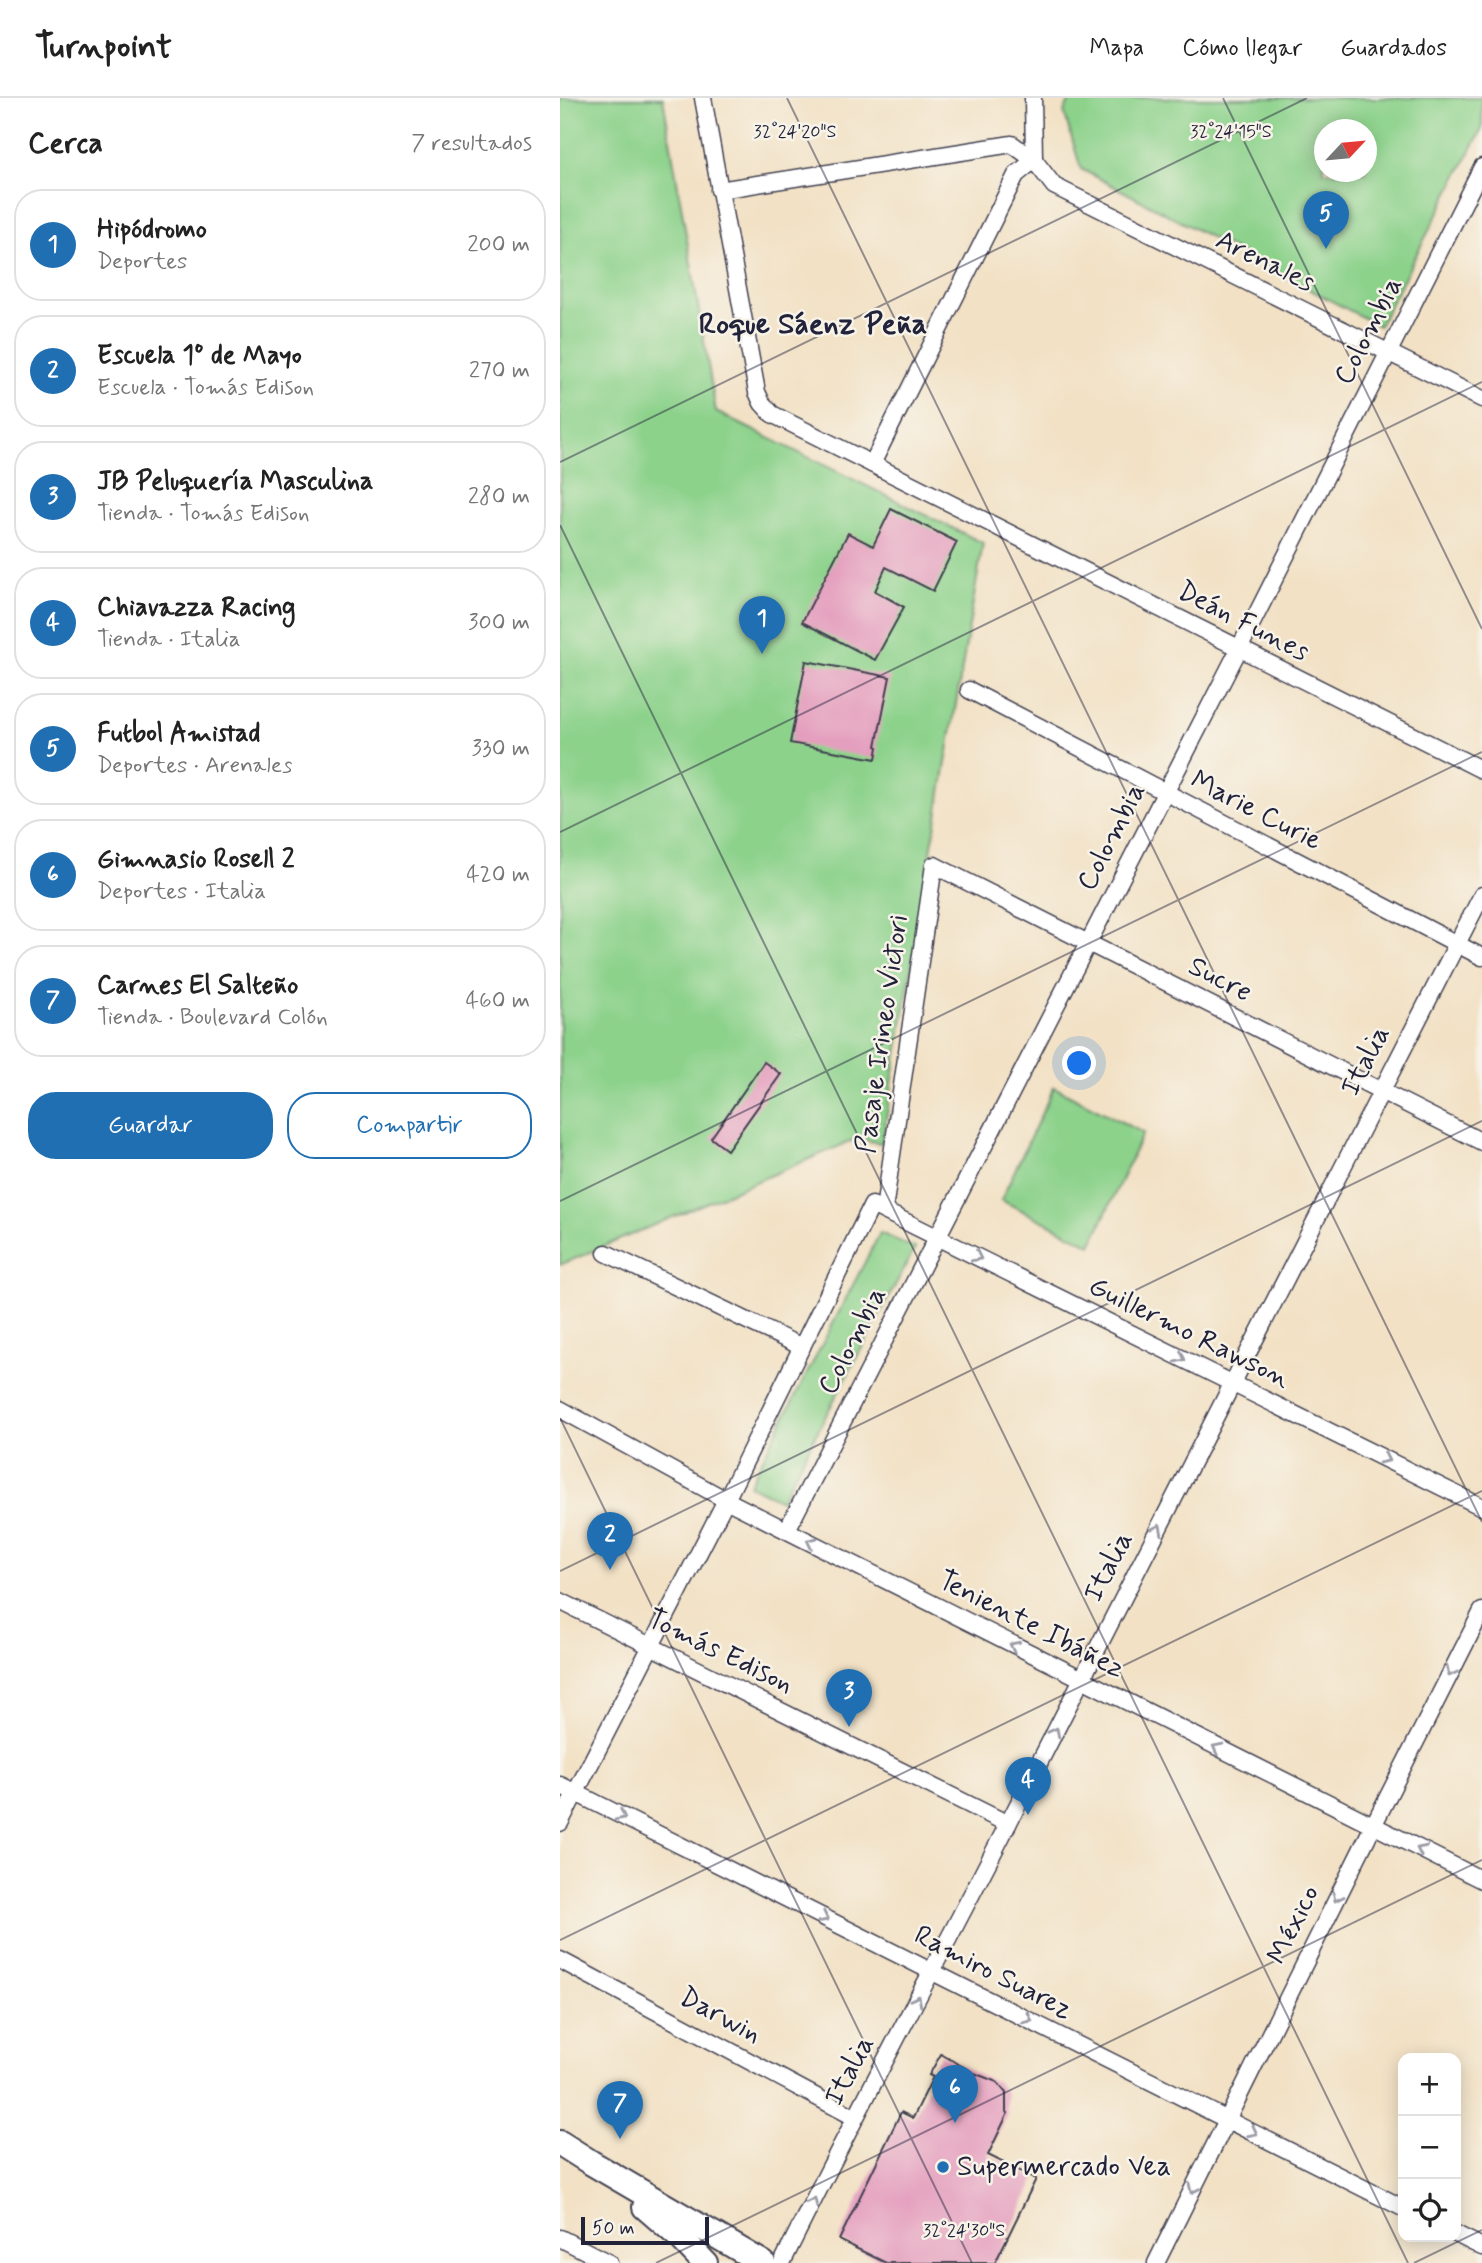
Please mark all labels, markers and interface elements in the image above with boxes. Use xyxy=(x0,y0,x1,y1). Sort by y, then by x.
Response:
text: Turnpoint xyxy=(35,26,172,70)
text: Mapa xyxy=(1089,33,1144,64)
text: Cómo llegar xyxy=(1182,33,1302,64)
text: Guardados xyxy=(1340,33,1447,64)
north arrow xyxy=(1314,119,1377,182)
text: 32°24'20"S xyxy=(754,120,836,144)
text: 32°24'15"S xyxy=(1190,120,1272,144)
text: Cerca xyxy=(28,124,103,163)
text: 7 resultados xyxy=(411,129,532,159)
pin: 5 xyxy=(1303,191,1349,249)
text: Hipódromo xyxy=(97,213,207,247)
street label: Arenales xyxy=(1209,222,1321,302)
text: 1 xyxy=(48,230,58,260)
text: 200 m xyxy=(467,230,530,260)
text: Deportes xyxy=(97,247,187,277)
street label: Colombia xyxy=(1326,271,1412,391)
district label: Roque Sáenz Peña xyxy=(699,305,927,344)
text: Escuela 1º de Mayo xyxy=(97,339,302,373)
text: 2 xyxy=(47,356,59,386)
text: 270 m xyxy=(469,356,530,386)
text: Escuela · Tomás Edison xyxy=(97,373,314,403)
text: JB Peluquería Masculina xyxy=(97,465,373,499)
text: 3 xyxy=(48,482,58,512)
text: 280 m xyxy=(468,482,530,512)
text: Tienda · Tomás Edison xyxy=(97,499,310,529)
street label: Deán Funes xyxy=(1171,573,1315,671)
text: Chiavazza Racing xyxy=(97,591,296,625)
pin: 1 xyxy=(739,596,785,654)
text: 4 xyxy=(46,608,60,638)
text: 300 m xyxy=(468,608,530,638)
text: Tienda · Italia xyxy=(97,625,241,655)
text: Futbol Amistad xyxy=(97,717,261,751)
text: 5 xyxy=(46,734,60,764)
text: 330 m xyxy=(472,734,530,764)
text: Deportes · Arenales xyxy=(97,751,292,781)
street label: Marie Curie xyxy=(1184,762,1328,860)
street label: Colombia xyxy=(1069,777,1155,897)
text: Gimnasio Rosell 2 xyxy=(97,843,295,877)
text: 6 xyxy=(47,860,59,890)
text: 420 m xyxy=(466,860,530,890)
text: Deportes · Italia xyxy=(97,877,266,907)
street label: Pasaje Irineo Victori xyxy=(848,912,918,1156)
street label: Sucre xyxy=(1182,948,1258,1012)
text: Carnes El Salteño xyxy=(97,969,298,1003)
text: 7 xyxy=(46,986,60,1016)
text: 460 m xyxy=(466,986,530,1016)
text: Tienda · Boulevard Colón xyxy=(97,1003,328,1033)
street label: Italia xyxy=(1333,1020,1399,1102)
your location xyxy=(1062,1046,1096,1080)
button: Guardar xyxy=(28,1092,273,1159)
button: Compartir xyxy=(287,1092,532,1159)
one-way arrow xyxy=(970,1249,982,1263)
street label: Guillermo Rawson xyxy=(1082,1268,1296,1398)
street label: Colombia xyxy=(810,1281,896,1401)
one-way arrow xyxy=(1174,1350,1186,1364)
one-way arrow xyxy=(1378,1451,1390,1465)
pin: 2 xyxy=(587,1512,633,1570)
one-way arrow xyxy=(1150,1524,1163,1536)
street label: Italia xyxy=(1076,1526,1142,1608)
one-way arrow xyxy=(806,1537,819,1551)
street label: Teniente Ibáñez xyxy=(932,1562,1130,1688)
street label: Tomás Edison xyxy=(641,1601,799,1703)
one-way arrow xyxy=(1009,1640,1021,1654)
one-way arrow xyxy=(1446,1665,1459,1677)
pin: 3 xyxy=(826,1669,872,1727)
one-way arrow xyxy=(1046,1727,1060,1739)
one-way arrow xyxy=(1212,1742,1224,1756)
pin: 4 xyxy=(1005,1757,1051,1815)
one-way arrow xyxy=(614,1807,626,1821)
one-way arrow xyxy=(1416,1844,1428,1858)
street label: México xyxy=(1259,1879,1329,1971)
one-way arrow xyxy=(1332,1890,1346,1902)
one-way arrow xyxy=(817,1909,830,1923)
street label: Ramiro Suarez xyxy=(908,1917,1078,2029)
street label: Darwin xyxy=(672,1979,768,2053)
one-way arrow xyxy=(908,1994,922,2007)
one-way arrow xyxy=(1021,2011,1033,2025)
street label: Italia xyxy=(816,2030,884,2112)
map controls xyxy=(1398,2053,1461,2242)
button: + xyxy=(1398,2053,1461,2116)
pin: 6 xyxy=(932,2065,978,2123)
pin: 7 xyxy=(597,2081,643,2139)
button: − xyxy=(1398,2116,1461,2179)
one-way arrow xyxy=(1246,2124,1258,2138)
place label: Supermercado Vea xyxy=(957,2149,1171,2186)
marker: Supermercado Vea xyxy=(935,2159,951,2175)
button: locate xyxy=(1398,2179,1461,2242)
one-way arrow xyxy=(1188,2182,1202,2194)
one-way arrow xyxy=(804,2197,818,2209)
scale bar xyxy=(581,2214,709,2246)
text: 50 m xyxy=(592,2216,635,2241)
text: 32°24'30"S xyxy=(923,2219,1005,2243)

